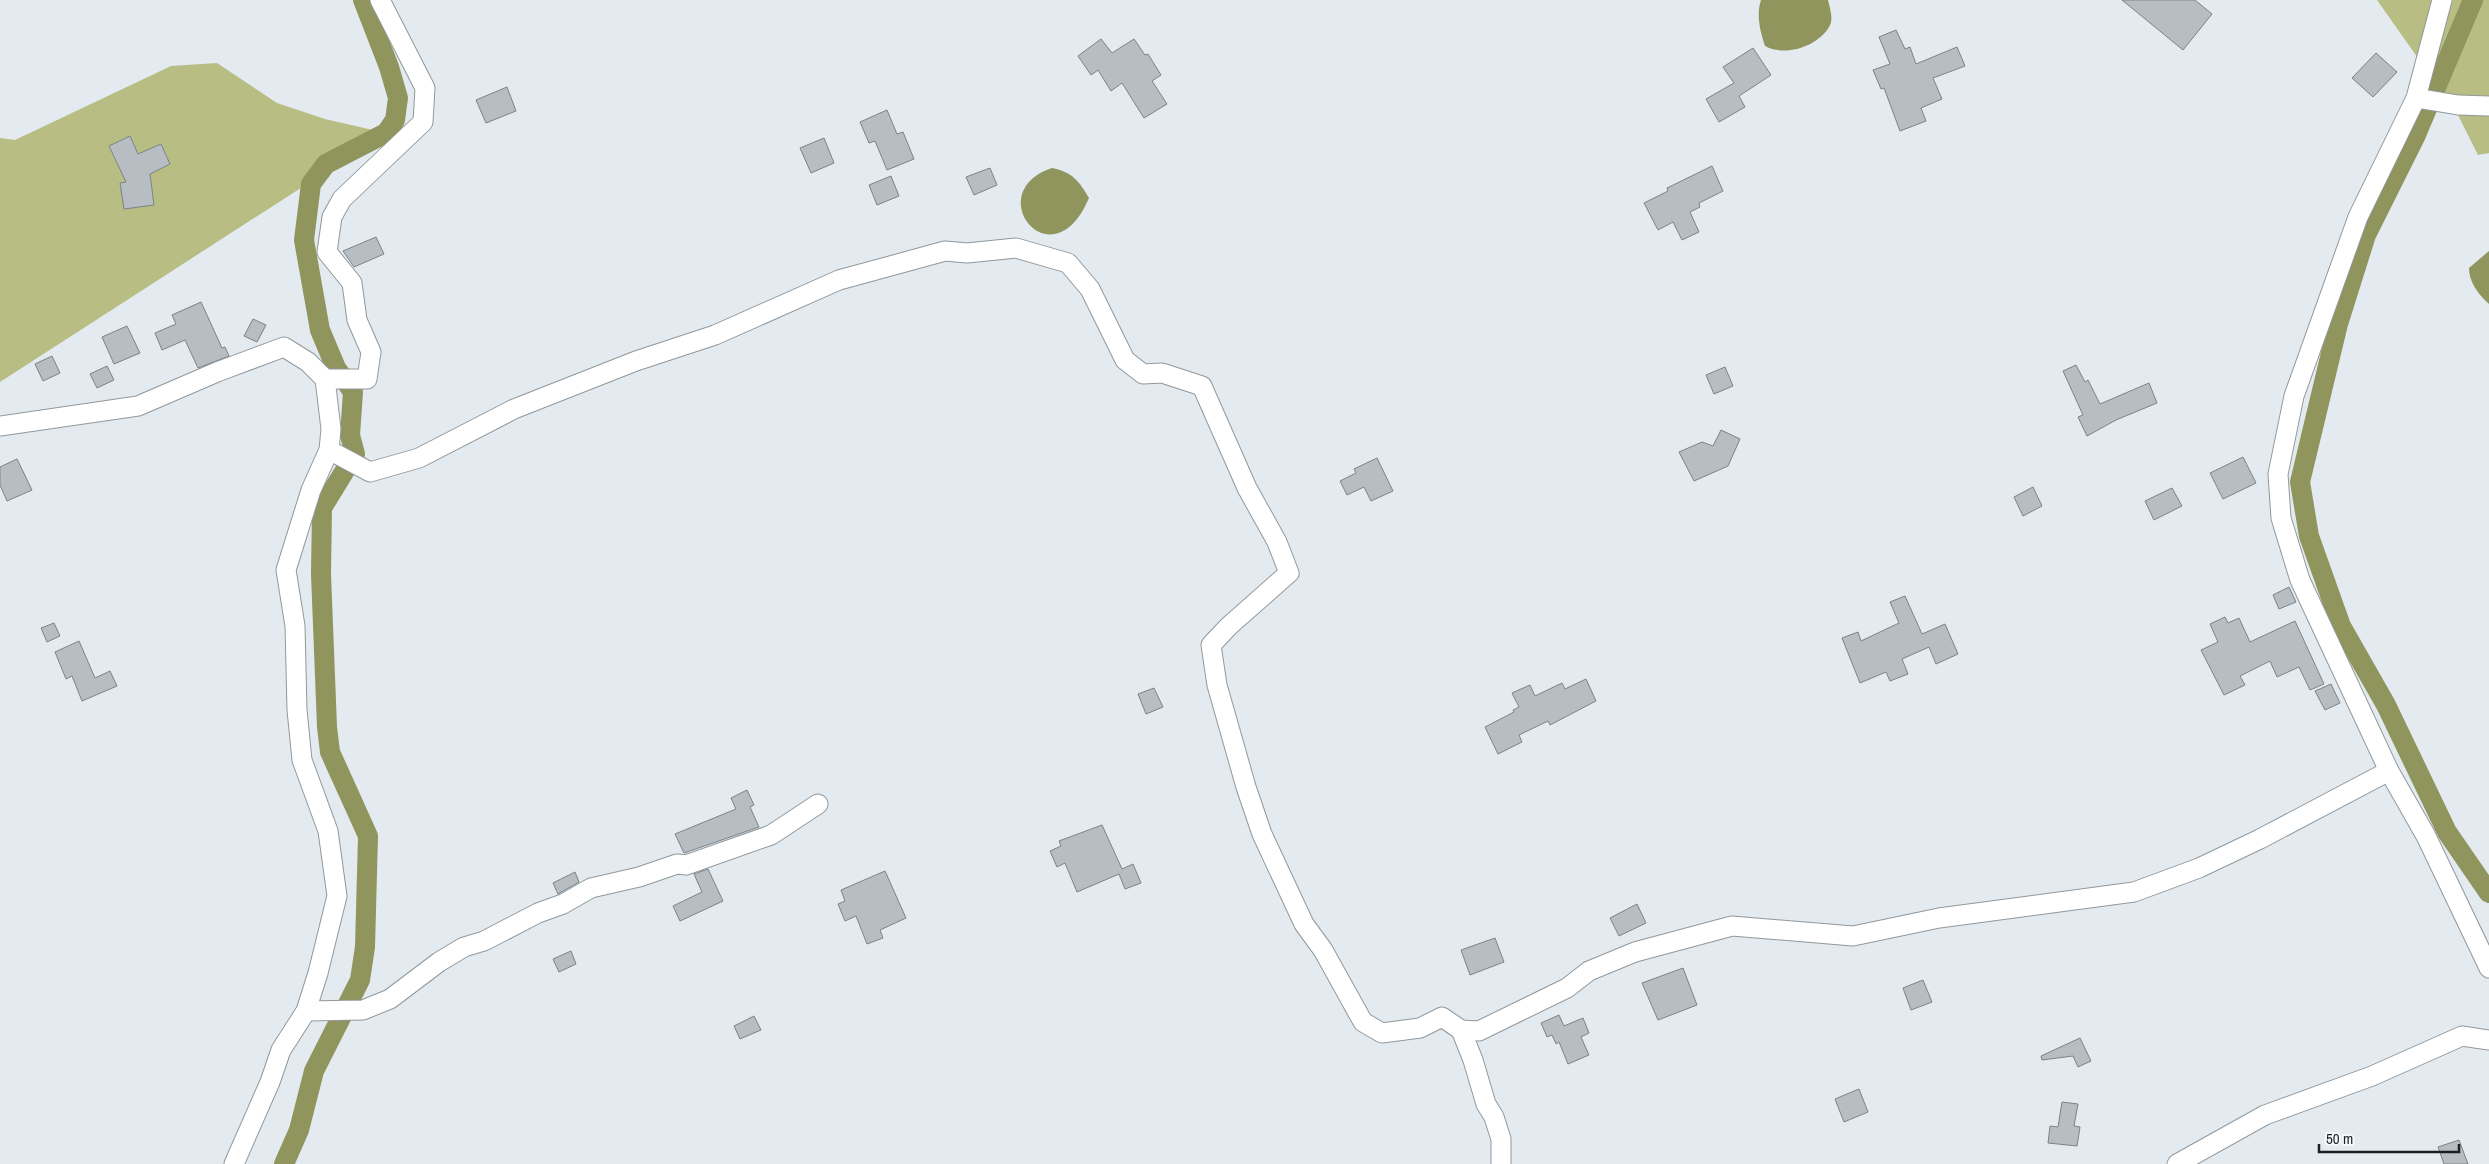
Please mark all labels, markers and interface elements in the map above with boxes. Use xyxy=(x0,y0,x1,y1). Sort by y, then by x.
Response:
scale bar xyxy=(2319,1122,2459,1154)
text: 50 m xyxy=(2326,1128,2353,1149)

